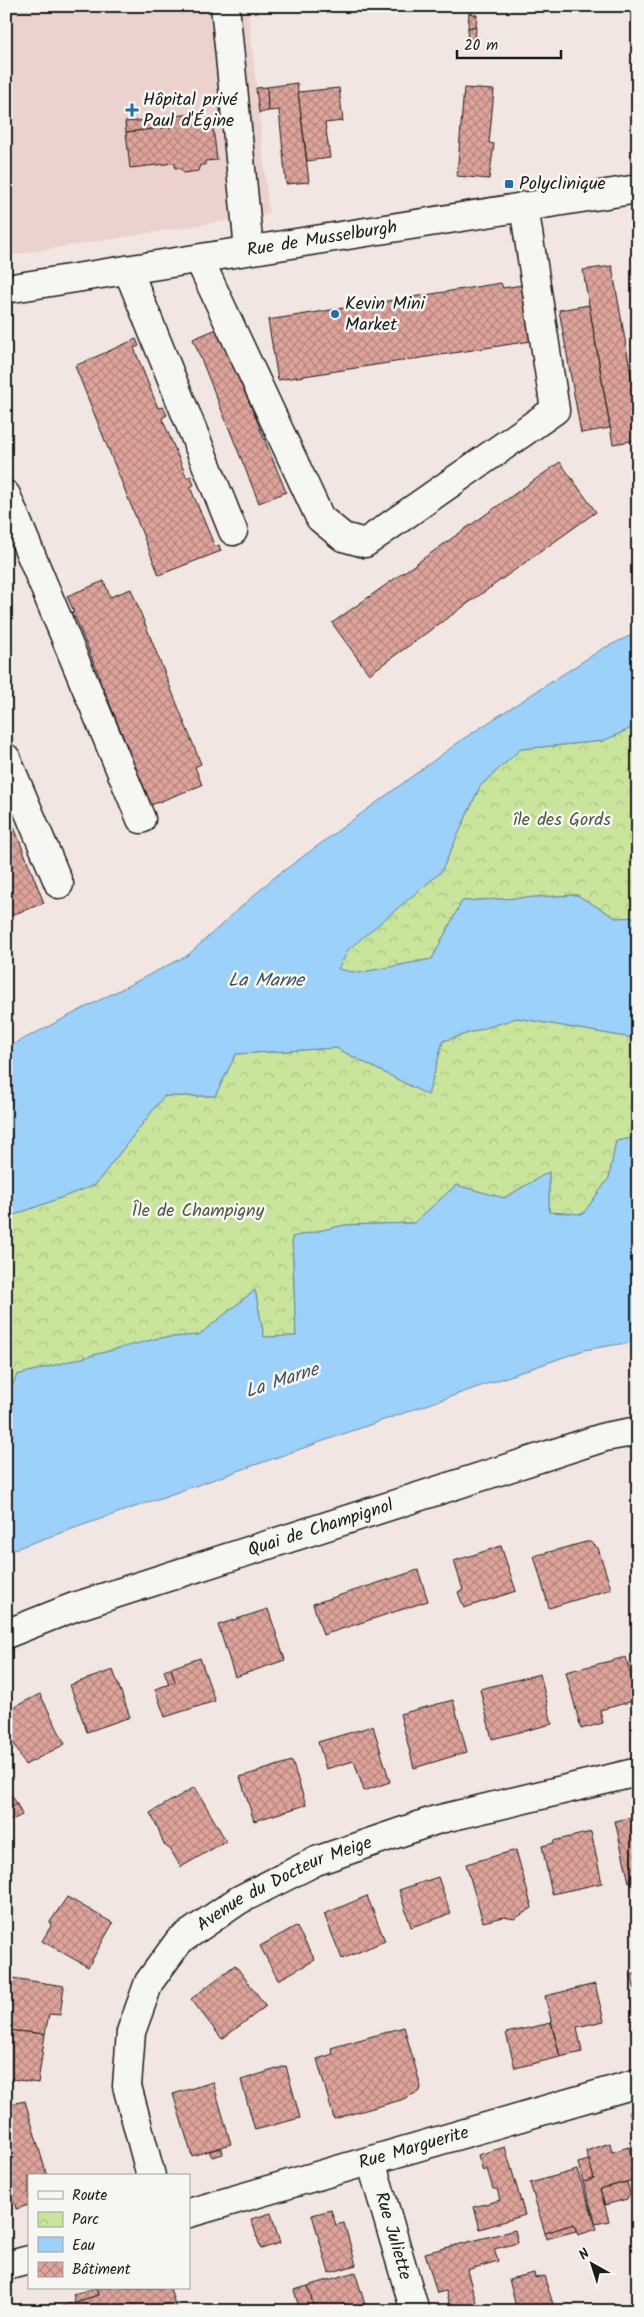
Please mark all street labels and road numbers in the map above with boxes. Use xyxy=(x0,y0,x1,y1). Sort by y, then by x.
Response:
street label: Rue de Musselburgh xyxy=(245,213,399,265)
street label: Quai de Champignol xyxy=(244,1491,398,1565)
street label: Avenue du Docteur Meige xyxy=(191,1828,376,1939)
street label: Rue Marguerite xyxy=(355,2118,472,2178)
street label: Rue Juliette xyxy=(366,2188,420,2283)

